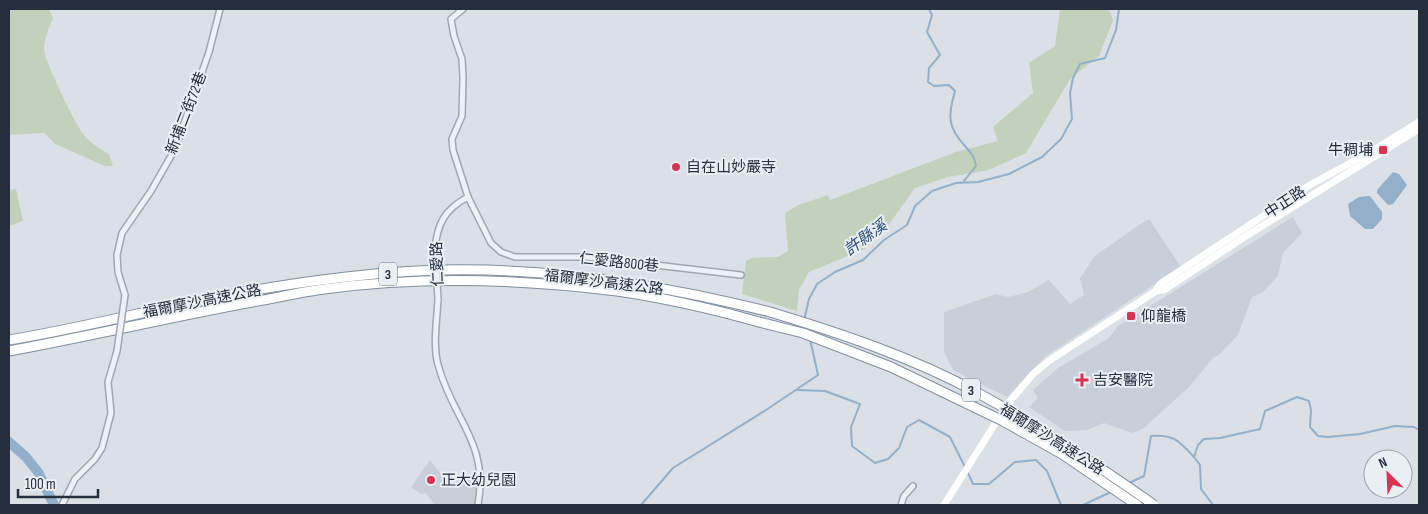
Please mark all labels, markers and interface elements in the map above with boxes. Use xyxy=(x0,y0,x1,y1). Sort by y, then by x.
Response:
street label: 新埔二街72巷 xyxy=(162,69,211,157)
place label: 牛稠埔 xyxy=(1328,141,1373,160)
marker: 牛稠埔 xyxy=(1377,144,1389,156)
place label: 自在山妙嚴寺 xyxy=(686,158,776,177)
marker: 自在山妙嚴寺 xyxy=(670,161,682,173)
street label: 中正路 xyxy=(1261,182,1309,223)
water label: 許縣溪 xyxy=(841,215,892,260)
street label: 仁愛路 xyxy=(427,241,448,287)
street label: 仁愛路800巷 xyxy=(578,249,660,276)
road number: 3 xyxy=(379,262,397,286)
street label: 福爾摩沙高速公路 xyxy=(543,266,665,299)
street label: 福爾摩沙高速公路 xyxy=(141,281,263,322)
place label: 仰龍橋 xyxy=(1141,307,1186,326)
marker: 仰龍橋 xyxy=(1125,310,1137,322)
place label: 吉安醫院 xyxy=(1093,371,1153,390)
marker: 吉安醫院 xyxy=(1075,373,1089,387)
road number: 3 xyxy=(962,378,980,402)
street label: 福爾摩沙高速公路 xyxy=(996,400,1108,479)
north arrow xyxy=(1363,449,1413,499)
text: N xyxy=(1376,453,1390,472)
scale bar xyxy=(18,466,98,498)
place label: 正大幼兒園 xyxy=(441,471,516,490)
marker: 正大幼兒園 xyxy=(425,474,437,486)
text: 100 m xyxy=(25,475,56,494)

